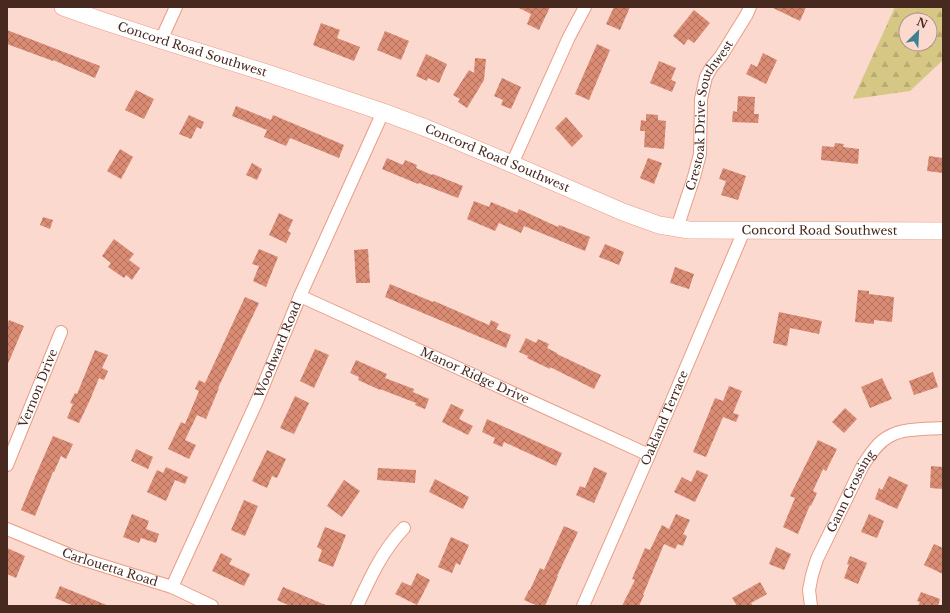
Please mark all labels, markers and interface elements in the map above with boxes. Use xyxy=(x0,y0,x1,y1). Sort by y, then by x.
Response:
north arrow xyxy=(898,12,938,52)
text: N xyxy=(914,14,930,32)
street label: Concord Road Southwest xyxy=(116,18,269,80)
street label: Crestoak Drive Southwest xyxy=(682,37,736,192)
street label: Concord Road Southwest xyxy=(423,120,572,195)
street label: Concord Road Southwest xyxy=(742,222,898,238)
street label: Woodward Road xyxy=(251,299,304,401)
street label: Manor Ridge Drive xyxy=(418,344,532,407)
street label: Vernon Drive xyxy=(15,346,60,430)
street label: Oakland Terrace xyxy=(637,368,691,468)
street label: Gann Crossing xyxy=(823,446,879,535)
street label: Carlouetta Road xyxy=(60,544,160,589)

